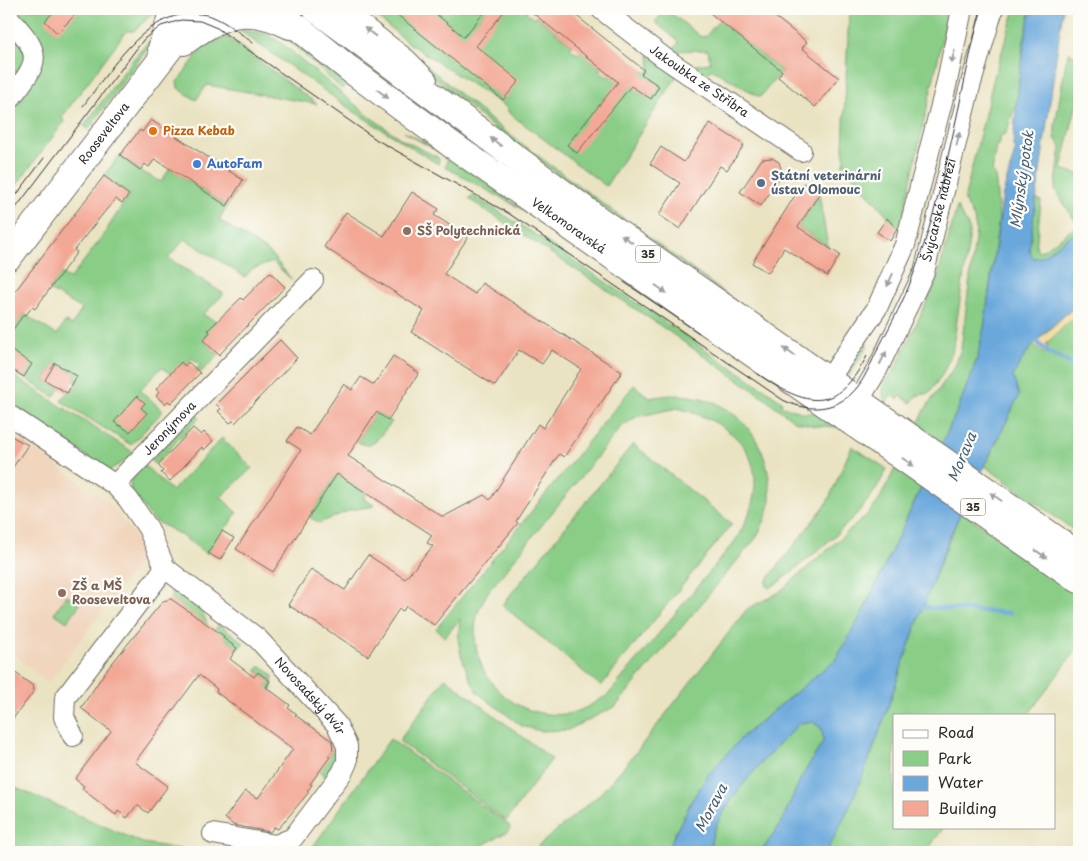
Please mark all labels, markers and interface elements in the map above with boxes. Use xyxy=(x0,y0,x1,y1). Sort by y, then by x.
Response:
one-way arrow xyxy=(364,26,377,37)
street label: Jakoubka ze Stříbra xyxy=(646,40,753,121)
one-way arrow xyxy=(949,49,957,64)
one-way arrow xyxy=(376,89,390,99)
street label: Rooseveltova xyxy=(74,97,133,168)
place label: Pizza Kebab xyxy=(163,121,235,139)
marker: Pizza Kebab xyxy=(147,125,159,137)
water label: Mlýnský potok xyxy=(1004,129,1039,229)
one-way arrow xyxy=(954,132,962,147)
one-way arrow xyxy=(489,137,503,147)
place label: AutoFam xyxy=(207,154,262,172)
street label: Švýcarské nábřeží xyxy=(917,156,960,264)
marker: AutoFam xyxy=(191,158,203,170)
place label: Státní veterinární ústav Olomouc xyxy=(771,166,882,198)
marker: Státní veterinární ústav Olomouc xyxy=(755,177,767,189)
street label: Velkomoravská xyxy=(528,193,611,258)
place label: SŠ Polytechnická xyxy=(417,221,521,239)
marker: SŠ Polytechnická xyxy=(401,225,413,237)
one-way arrow xyxy=(620,234,634,244)
road number: 35 xyxy=(636,245,660,262)
one-way arrow xyxy=(886,273,894,287)
one-way arrow xyxy=(654,284,668,294)
one-way arrow xyxy=(782,347,796,357)
one-way arrow xyxy=(879,351,887,365)
street label: Jeronýmova xyxy=(138,396,200,459)
water label: Morava xyxy=(942,428,982,485)
one-way arrow xyxy=(901,457,915,467)
one-way arrow xyxy=(989,492,1003,502)
road number: 35 xyxy=(960,498,986,516)
one-way arrow xyxy=(1035,549,1048,559)
place label: ZŠ a MŠ Rooseveltova xyxy=(72,576,152,608)
marker: ZŠ a MŠ Rooseveltova xyxy=(56,587,68,599)
street label: Novosadský dvůr xyxy=(271,653,350,738)
legend xyxy=(893,714,1056,828)
text: Road xyxy=(938,720,974,743)
text: Park xyxy=(938,746,972,769)
text: Water xyxy=(938,770,983,793)
water label: Morava xyxy=(689,779,733,836)
text: Building xyxy=(938,796,997,819)

